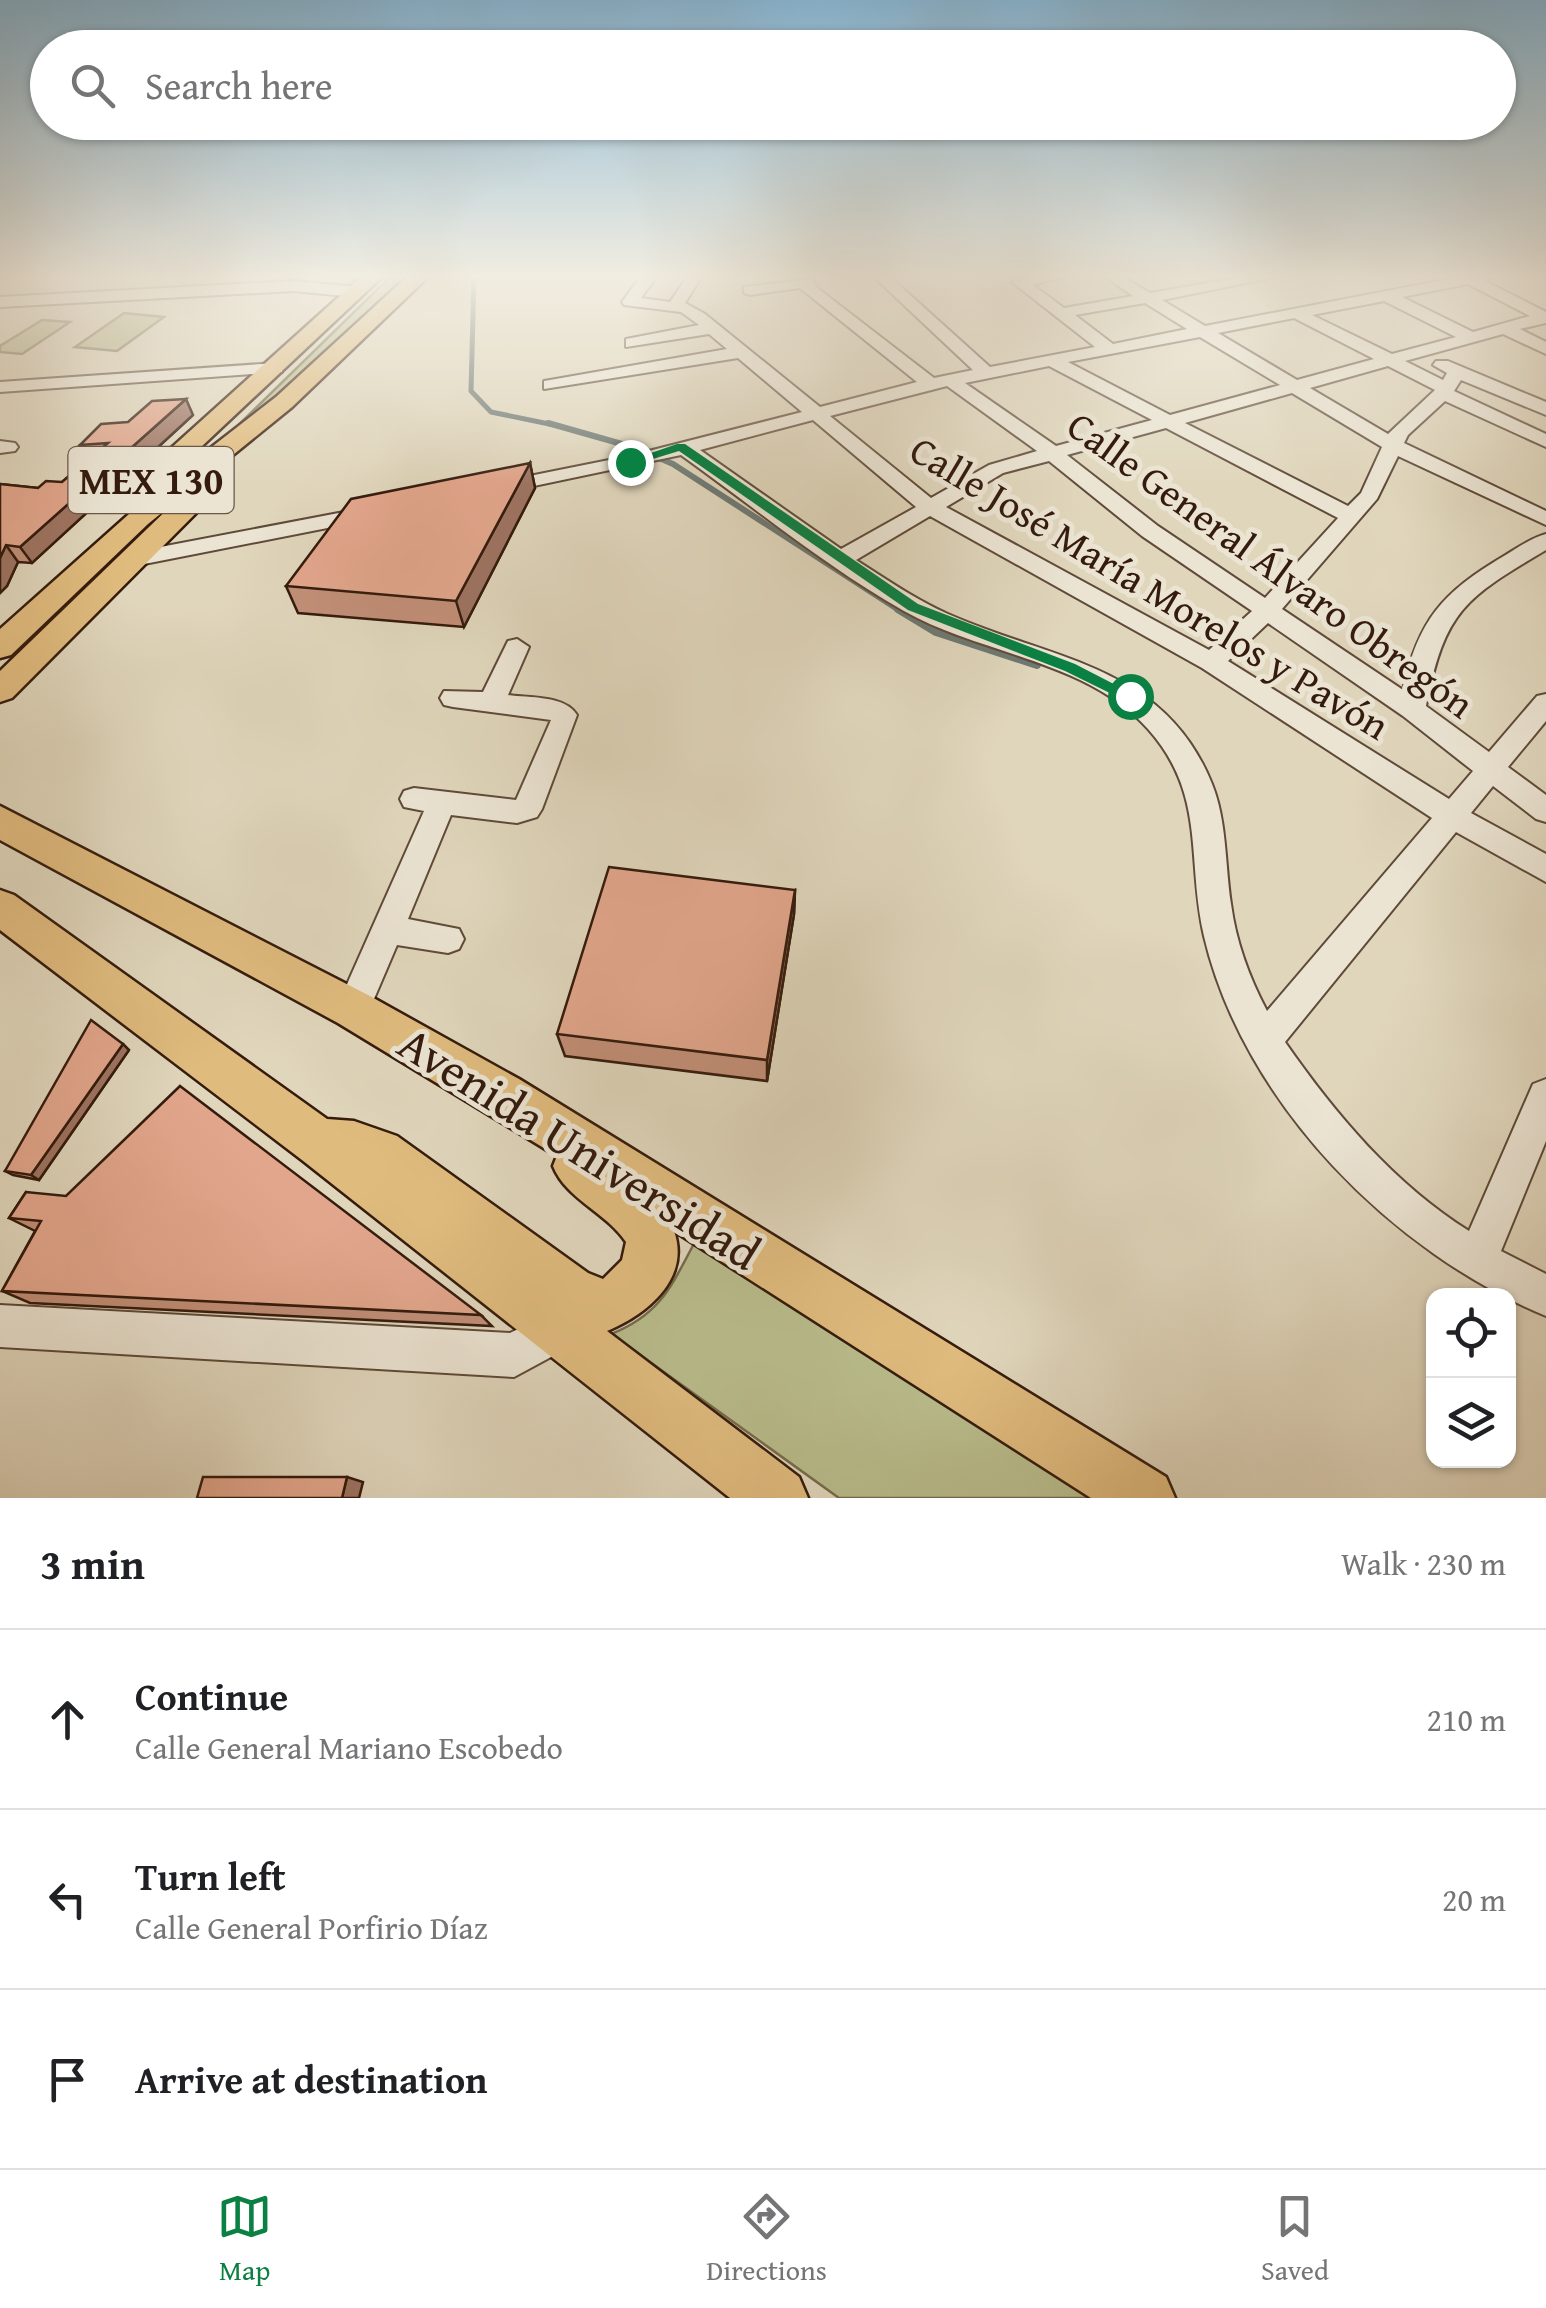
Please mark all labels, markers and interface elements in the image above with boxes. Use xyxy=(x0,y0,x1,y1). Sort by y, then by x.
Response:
search box xyxy=(30,30,1516,140)
text: Search here xyxy=(145,57,333,113)
icon: search xyxy=(65,58,120,113)
street label: Calle General Álvaro Obregón xyxy=(1055,396,1487,732)
street label: Calle José María Morelos y Pavón xyxy=(899,420,1401,754)
route end xyxy=(608,440,654,486)
road number: MEX 130 xyxy=(68,447,234,513)
route start xyxy=(1108,674,1154,720)
street label: Avenida Universidad xyxy=(385,1007,775,1287)
map controls xyxy=(1426,1288,1516,1468)
button: locate xyxy=(1426,1288,1516,1378)
button: layers xyxy=(1426,1378,1516,1468)
text: 3 min xyxy=(40,1533,145,1594)
text: Walk · 230 m xyxy=(1341,1540,1506,1587)
text: Continue xyxy=(135,1668,288,1724)
icon: ahead xyxy=(40,1692,95,1747)
text: 210 m xyxy=(1427,1696,1506,1743)
text: Calle General Mariano Escobedo xyxy=(135,1724,563,1771)
text: Turn left xyxy=(135,1848,286,1904)
icon: left xyxy=(40,1872,95,1927)
text: 20 m xyxy=(1442,1876,1506,1923)
text: Calle General Porfirio Díaz xyxy=(135,1904,488,1951)
text: Arrive at destination xyxy=(135,2051,488,2107)
icon: arrive xyxy=(40,2052,95,2107)
tab: Map xyxy=(217,2189,272,2290)
tab: Directions xyxy=(706,2189,827,2290)
tab: Saved xyxy=(1261,2189,1329,2290)

